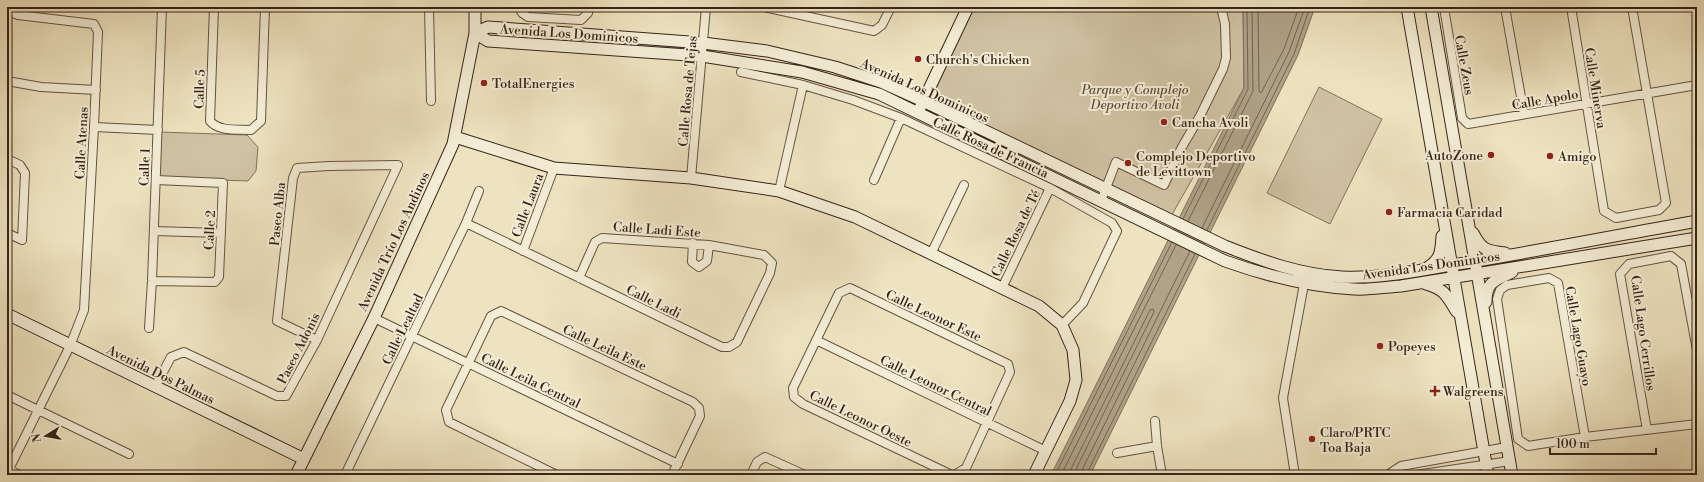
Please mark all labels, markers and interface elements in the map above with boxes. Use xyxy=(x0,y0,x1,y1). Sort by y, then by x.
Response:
street label: Avenida Los Dominicos xyxy=(498,21,639,47)
street label: Calle Zeus xyxy=(1451,34,1477,97)
street label: Calle Rosa de Tejas xyxy=(675,35,701,147)
street label: Calle Minerva xyxy=(1581,47,1609,130)
place label: Church's Chicken xyxy=(926,52,1030,68)
marker: Church's Chicken xyxy=(913,54,923,64)
street label: Avenida Los Dominicos xyxy=(857,55,992,127)
street label: Calle 5 xyxy=(191,69,209,109)
place label: TotalEnergies xyxy=(492,76,575,92)
marker: TotalEnergies xyxy=(479,78,489,88)
park label: Parque y Complejo Deportivo Avoli xyxy=(1080,82,1189,113)
street label: Calle Apolo xyxy=(1511,86,1580,114)
street label: Calle Atenas xyxy=(72,106,92,180)
street label: Calle Rosa de Francia xyxy=(930,114,1051,182)
place label: Cancha Avoli xyxy=(1172,115,1249,131)
marker: Cancha Avoli xyxy=(1159,117,1169,127)
street label: Calle 1 xyxy=(136,147,154,186)
place label: AutoZone xyxy=(1424,148,1483,164)
place label: Complejo Deportivo de Levittown xyxy=(1136,149,1256,180)
place label: Amigo xyxy=(1557,149,1597,165)
marker: AutoZone xyxy=(1486,150,1496,160)
marker: Amigo xyxy=(1545,151,1555,161)
marker: Complejo Deportivo de Levittown xyxy=(1123,158,1133,168)
street label: Avenida Trío Los Andinos xyxy=(354,169,433,315)
street label: Calle Laura xyxy=(508,171,548,240)
street label: Paseo Alba xyxy=(267,181,289,247)
street label: Calle Rosa de Té xyxy=(988,187,1044,280)
place label: Farmacia Caridad xyxy=(1397,205,1503,221)
marker: Farmacia Caridad xyxy=(1384,207,1394,217)
street label: Calle 2 xyxy=(201,210,219,250)
street label: Calle Ladi Este xyxy=(613,219,702,241)
street label: Avenida Los Dominicos xyxy=(1360,248,1501,284)
street label: Calle Lago Cerrillos xyxy=(1627,274,1659,392)
street label: Calle Ladi xyxy=(623,282,684,322)
street label: Calle Lago Guayo xyxy=(1561,285,1595,387)
street label: Calle Leonor Este xyxy=(883,287,985,345)
street label: Calle Lealtad xyxy=(379,291,427,367)
street label: Paseo Adonis xyxy=(274,310,324,387)
street label: Calle Leila Este xyxy=(560,321,650,375)
place label: Popeyes xyxy=(1388,339,1436,355)
street label: Avenida Dos Palmas xyxy=(103,341,217,408)
marker: Popeyes xyxy=(1375,341,1385,351)
street label: Calle Leila Central xyxy=(478,350,583,412)
street label: Calle Leonor Central xyxy=(877,352,994,420)
place label: Walgreens xyxy=(1442,384,1504,400)
marker: Walgreens xyxy=(1430,386,1440,396)
street label: Calle Leonor Oeste xyxy=(807,387,915,451)
north arrow xyxy=(26,416,66,456)
place label: Claro/PRTC Toa Baja xyxy=(1320,425,1391,456)
scale bar xyxy=(1550,430,1656,456)
text: N xyxy=(29,432,45,443)
marker: Claro/PRTC Toa Baja xyxy=(1307,434,1317,444)
text: 100 m xyxy=(1556,437,1590,452)

